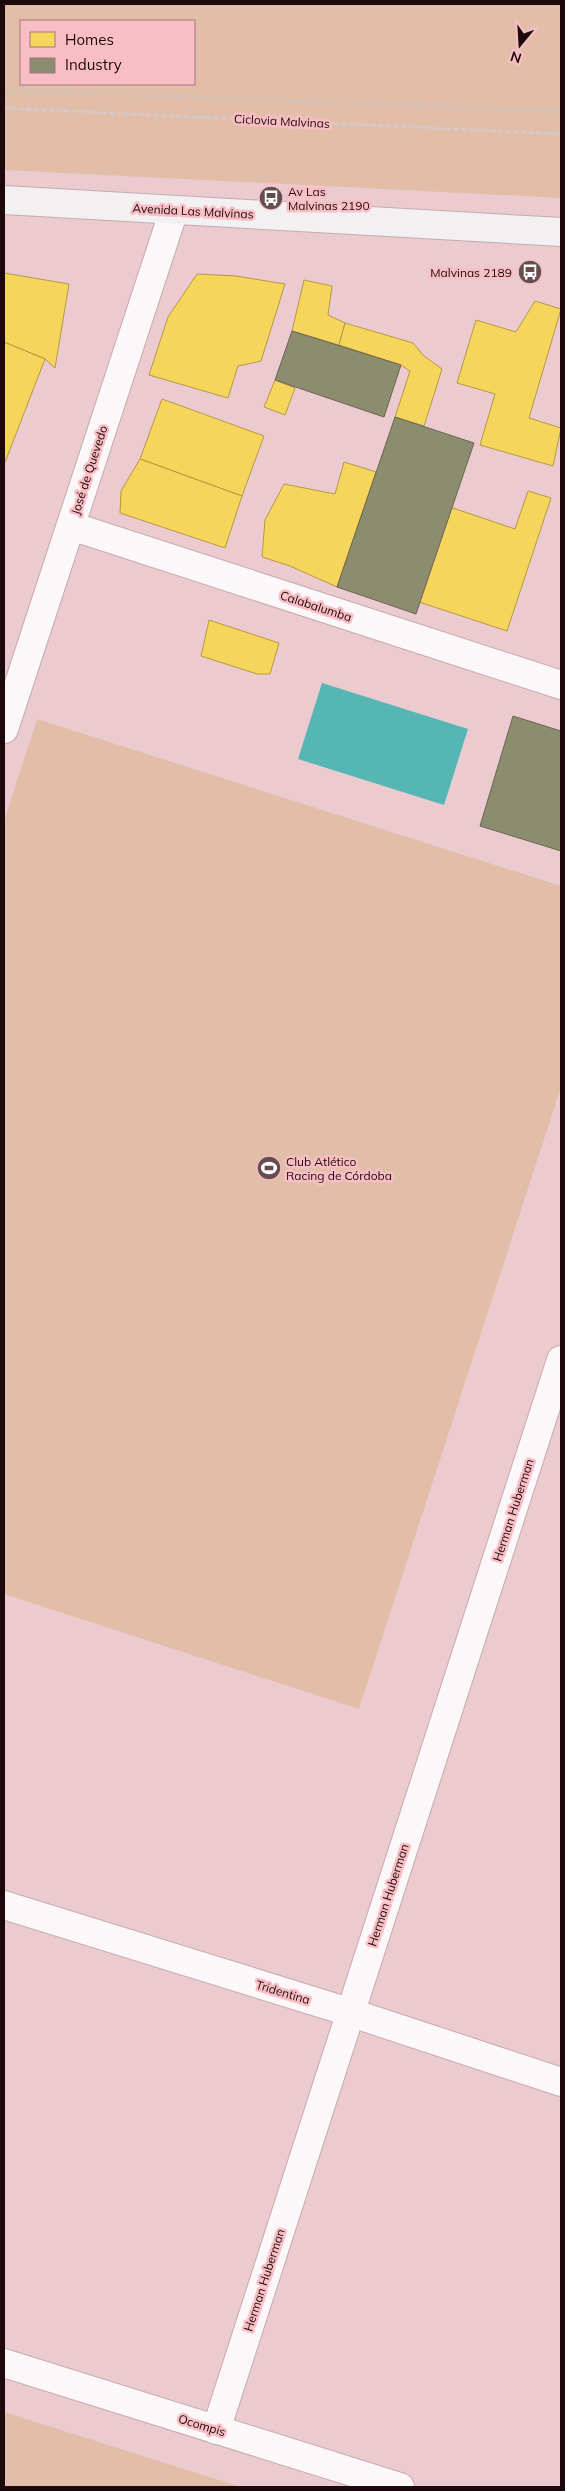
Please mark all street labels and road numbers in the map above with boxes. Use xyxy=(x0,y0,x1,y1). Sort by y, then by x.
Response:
street label: Ciclovia Malvinas xyxy=(234,111,330,131)
street label: Avenida Las Malvinas xyxy=(132,200,254,222)
street label: José de Quevedo xyxy=(68,423,111,516)
street label: Calabalumba xyxy=(278,587,354,625)
street label: Herman Huberman xyxy=(489,1457,537,1563)
street label: Herman Huberman xyxy=(364,1842,412,1948)
street label: Tridentina xyxy=(254,1977,312,2007)
street label: Herman Huberman xyxy=(240,2227,288,2333)
street label: Ocompis xyxy=(177,2411,227,2439)

